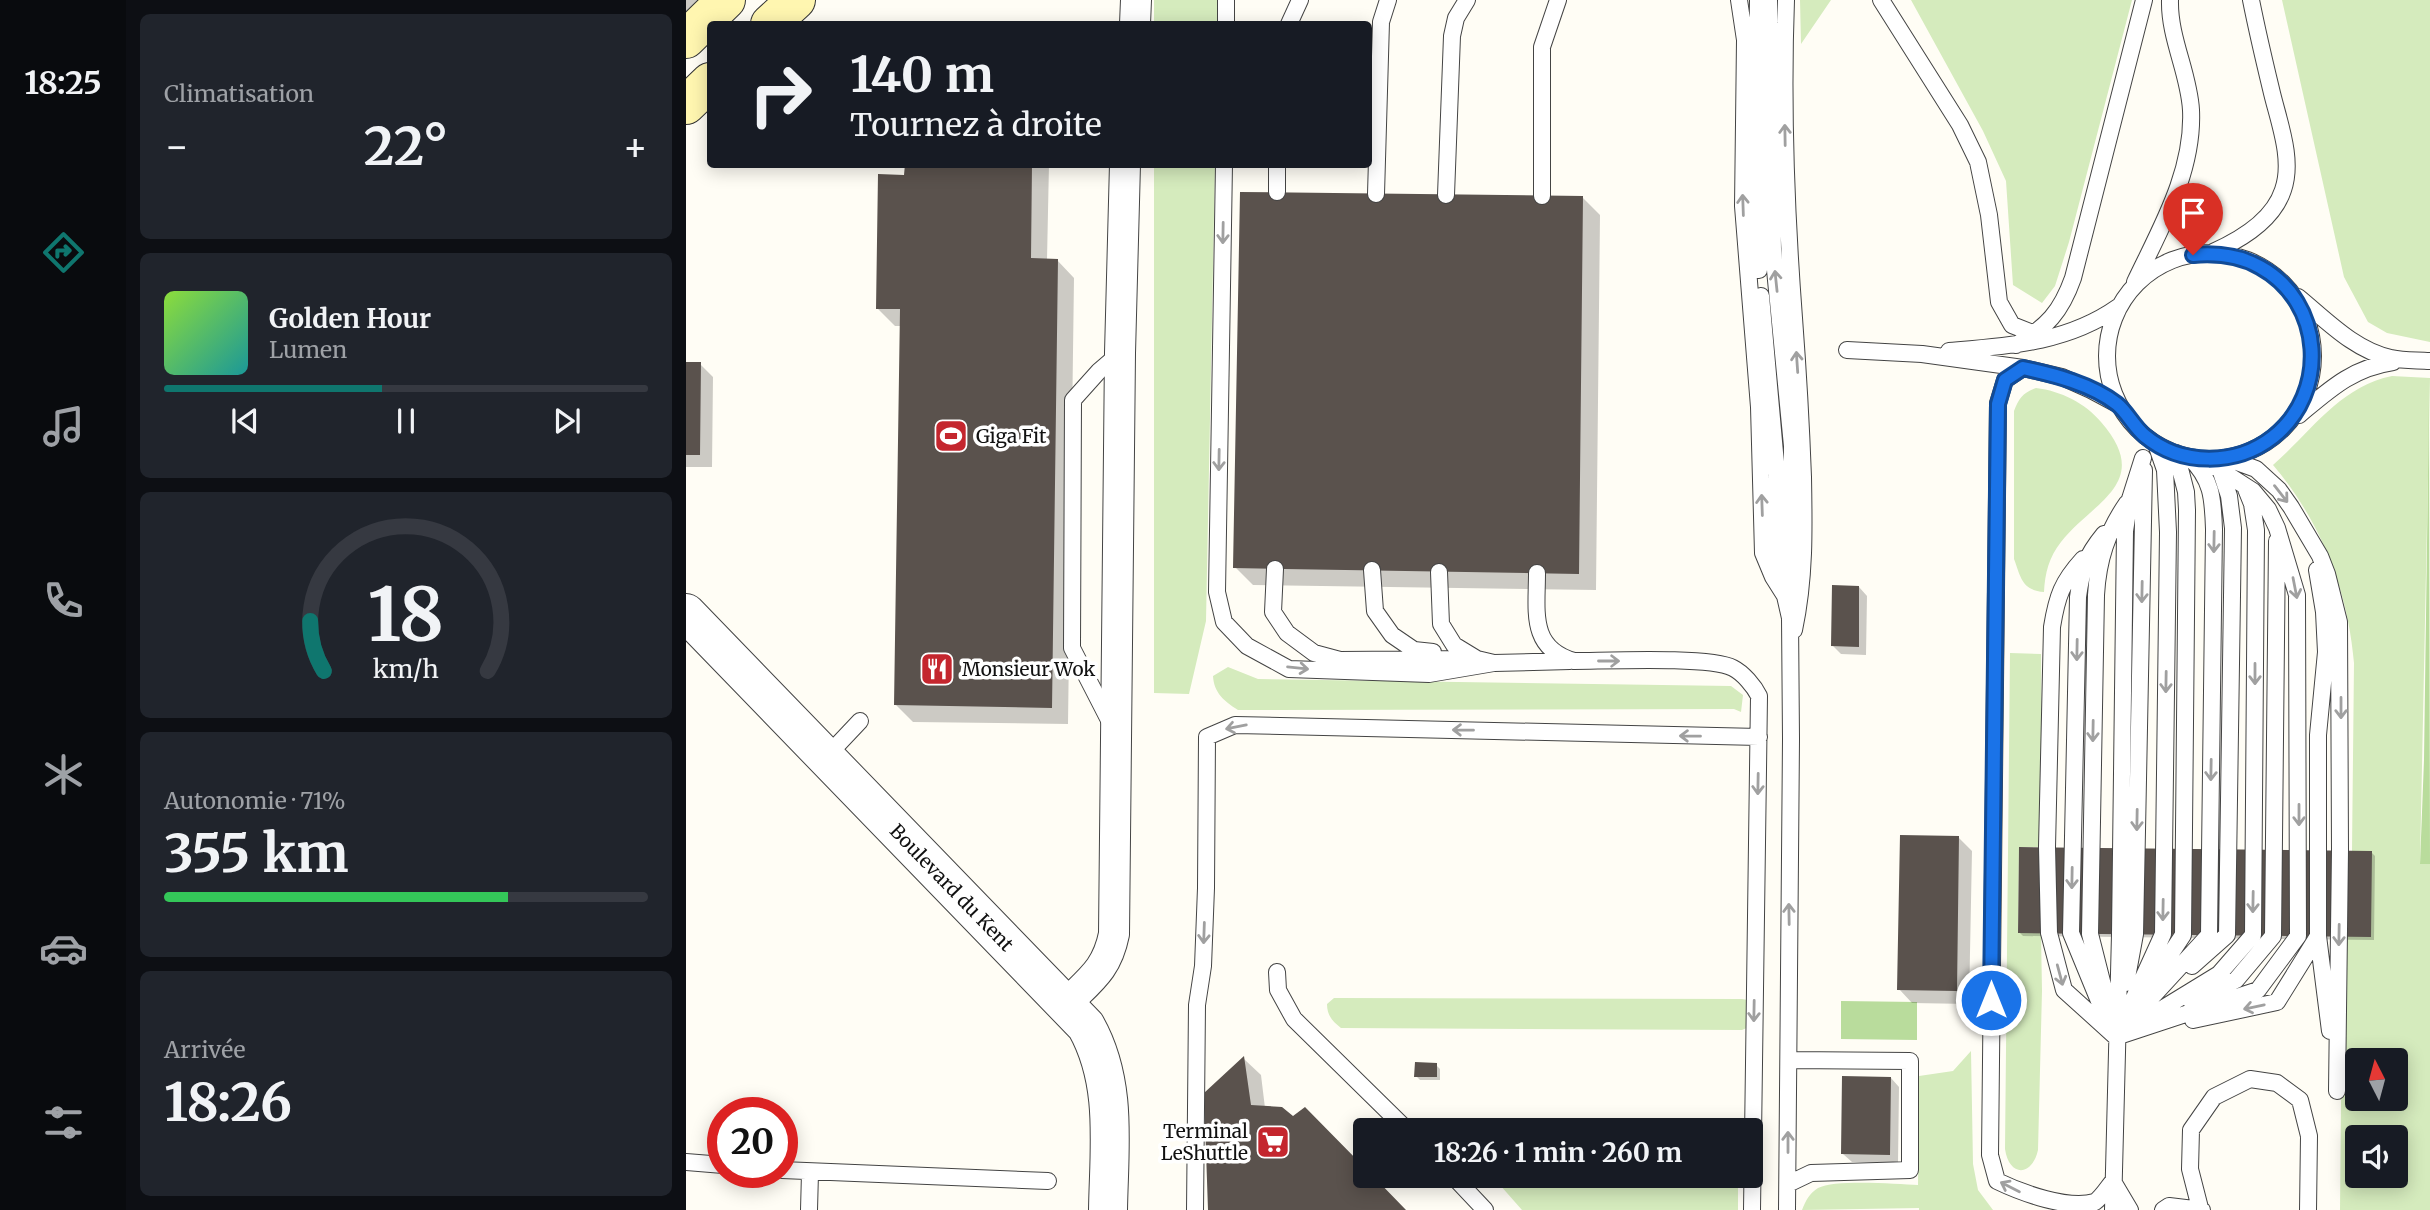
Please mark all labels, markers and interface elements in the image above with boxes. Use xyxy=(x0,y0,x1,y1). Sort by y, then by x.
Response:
text: 140 m xyxy=(850,44,994,105)
icon: right xyxy=(735,49,826,140)
text: 18:25 xyxy=(24,63,102,103)
text: Climatisation xyxy=(164,79,314,108)
text: Tournez à droite xyxy=(850,105,1102,145)
text: 22° xyxy=(364,114,448,179)
text: − xyxy=(164,123,189,170)
text: + xyxy=(623,123,648,170)
one-way arrow xyxy=(1778,123,1792,146)
pin xyxy=(2163,183,2223,255)
one-way arrow xyxy=(1737,194,1750,217)
icon: arrive xyxy=(2174,194,2212,232)
one-way arrow xyxy=(1216,221,1229,244)
icon: directions xyxy=(39,228,88,277)
one-way arrow xyxy=(1769,270,1782,293)
text: Golden Hour xyxy=(269,302,431,335)
text: Lumen xyxy=(269,335,347,364)
one-way arrow xyxy=(1790,351,1803,373)
icon: music xyxy=(39,402,88,451)
icon: previous xyxy=(226,402,264,440)
icon: pause xyxy=(387,402,425,440)
icon: next xyxy=(548,402,586,440)
sports icon: Giga Fit xyxy=(932,417,970,455)
place label: Giga Fit xyxy=(976,424,1047,448)
one-way arrow xyxy=(1212,448,1226,471)
one-way arrow xyxy=(2274,485,2289,503)
one-way arrow xyxy=(1756,494,1769,517)
one-way arrow xyxy=(2207,531,2221,554)
text: 18 xyxy=(368,569,444,661)
icon: phone xyxy=(39,576,88,625)
one-way arrow xyxy=(2288,576,2302,599)
one-way arrow xyxy=(2135,580,2149,603)
one-way arrow xyxy=(2070,639,2084,662)
restaurant icon: Monsieur Wok xyxy=(918,650,956,688)
text: km/h xyxy=(373,653,439,685)
one-way arrow xyxy=(1597,655,1620,668)
place label: Monsieur Wok xyxy=(962,657,1095,681)
one-way arrow xyxy=(1286,662,1309,675)
one-way arrow xyxy=(2248,663,2262,686)
one-way arrow xyxy=(2159,671,2173,694)
one-way arrow xyxy=(2334,696,2348,719)
one-way arrow xyxy=(2086,719,2100,742)
one-way arrow xyxy=(1225,721,1248,735)
one-way arrow xyxy=(1452,724,1475,737)
one-way arrow xyxy=(1679,729,1702,742)
icon: climate xyxy=(39,750,88,799)
one-way arrow xyxy=(2204,758,2218,781)
one-way arrow xyxy=(1751,772,1765,795)
text: Autonomie · 71% xyxy=(164,786,345,815)
one-way arrow xyxy=(2292,803,2306,826)
one-way arrow xyxy=(2131,808,2144,831)
street label: Boulevard du Kent xyxy=(885,819,1019,956)
text: 355 km xyxy=(164,821,348,886)
one-way arrow xyxy=(2066,866,2079,889)
one-way arrow xyxy=(2247,890,2260,913)
one-way arrow xyxy=(2156,898,2170,921)
one-way arrow xyxy=(1782,903,1796,926)
one-way arrow xyxy=(1198,922,1211,945)
one-way arrow xyxy=(2332,923,2346,946)
icon: car xyxy=(39,924,88,973)
position arrow xyxy=(1954,963,2028,1037)
one-way arrow xyxy=(2054,964,2067,986)
one-way arrow xyxy=(1748,1000,1761,1023)
one-way arrow xyxy=(2243,1001,2266,1015)
text: Arrivée xyxy=(164,1035,246,1064)
north arrow xyxy=(2345,1048,2408,1111)
map controls xyxy=(2345,1048,2408,1188)
text: 18:26 xyxy=(164,1070,292,1135)
speed limit sign: 20 xyxy=(707,1097,798,1188)
icon: filters xyxy=(39,1098,88,1147)
place label: Terminal LeShuttle xyxy=(1161,1119,1248,1165)
supermarket icon: Terminal LeShuttle xyxy=(1254,1123,1292,1161)
button: sound xyxy=(2345,1125,2408,1188)
one-way arrow xyxy=(1782,1131,1795,1154)
text: 18:26 · 1 min · 260 m xyxy=(1434,1136,1682,1169)
one-way arrow xyxy=(2000,1180,2020,1194)

